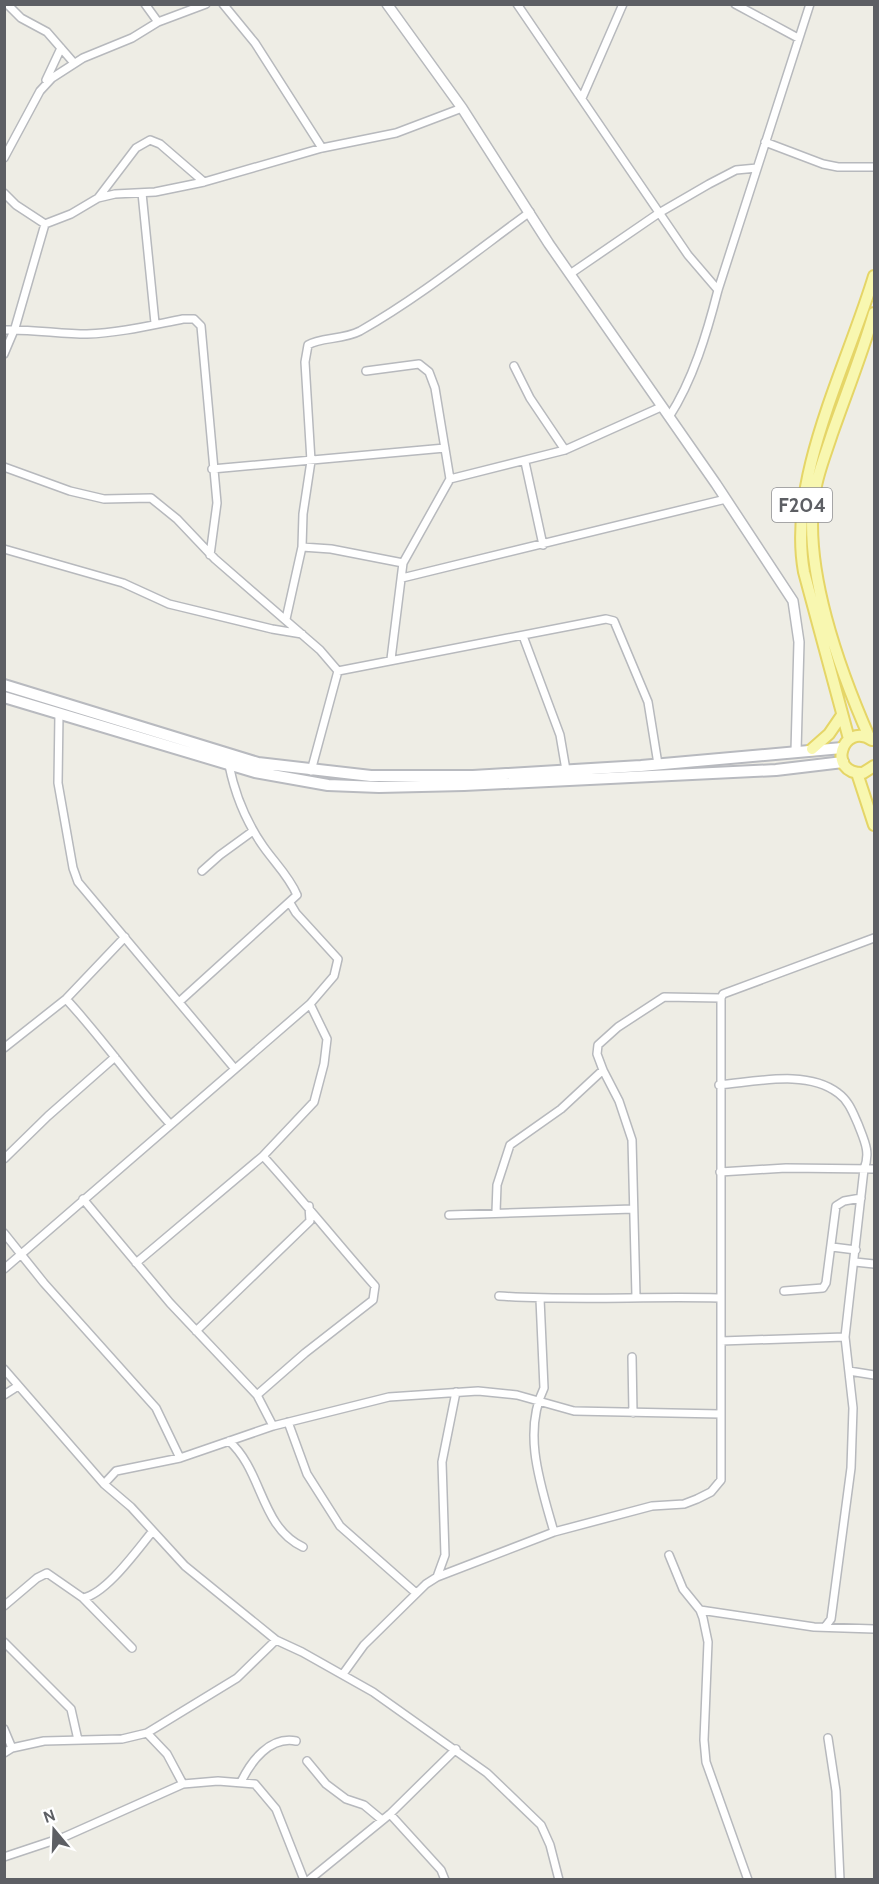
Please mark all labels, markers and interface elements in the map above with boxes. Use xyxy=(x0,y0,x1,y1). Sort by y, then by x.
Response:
road number: F204 xyxy=(772,488,832,522)
north arrow xyxy=(24,1800,84,1860)
text: N xyxy=(41,1805,58,1827)

